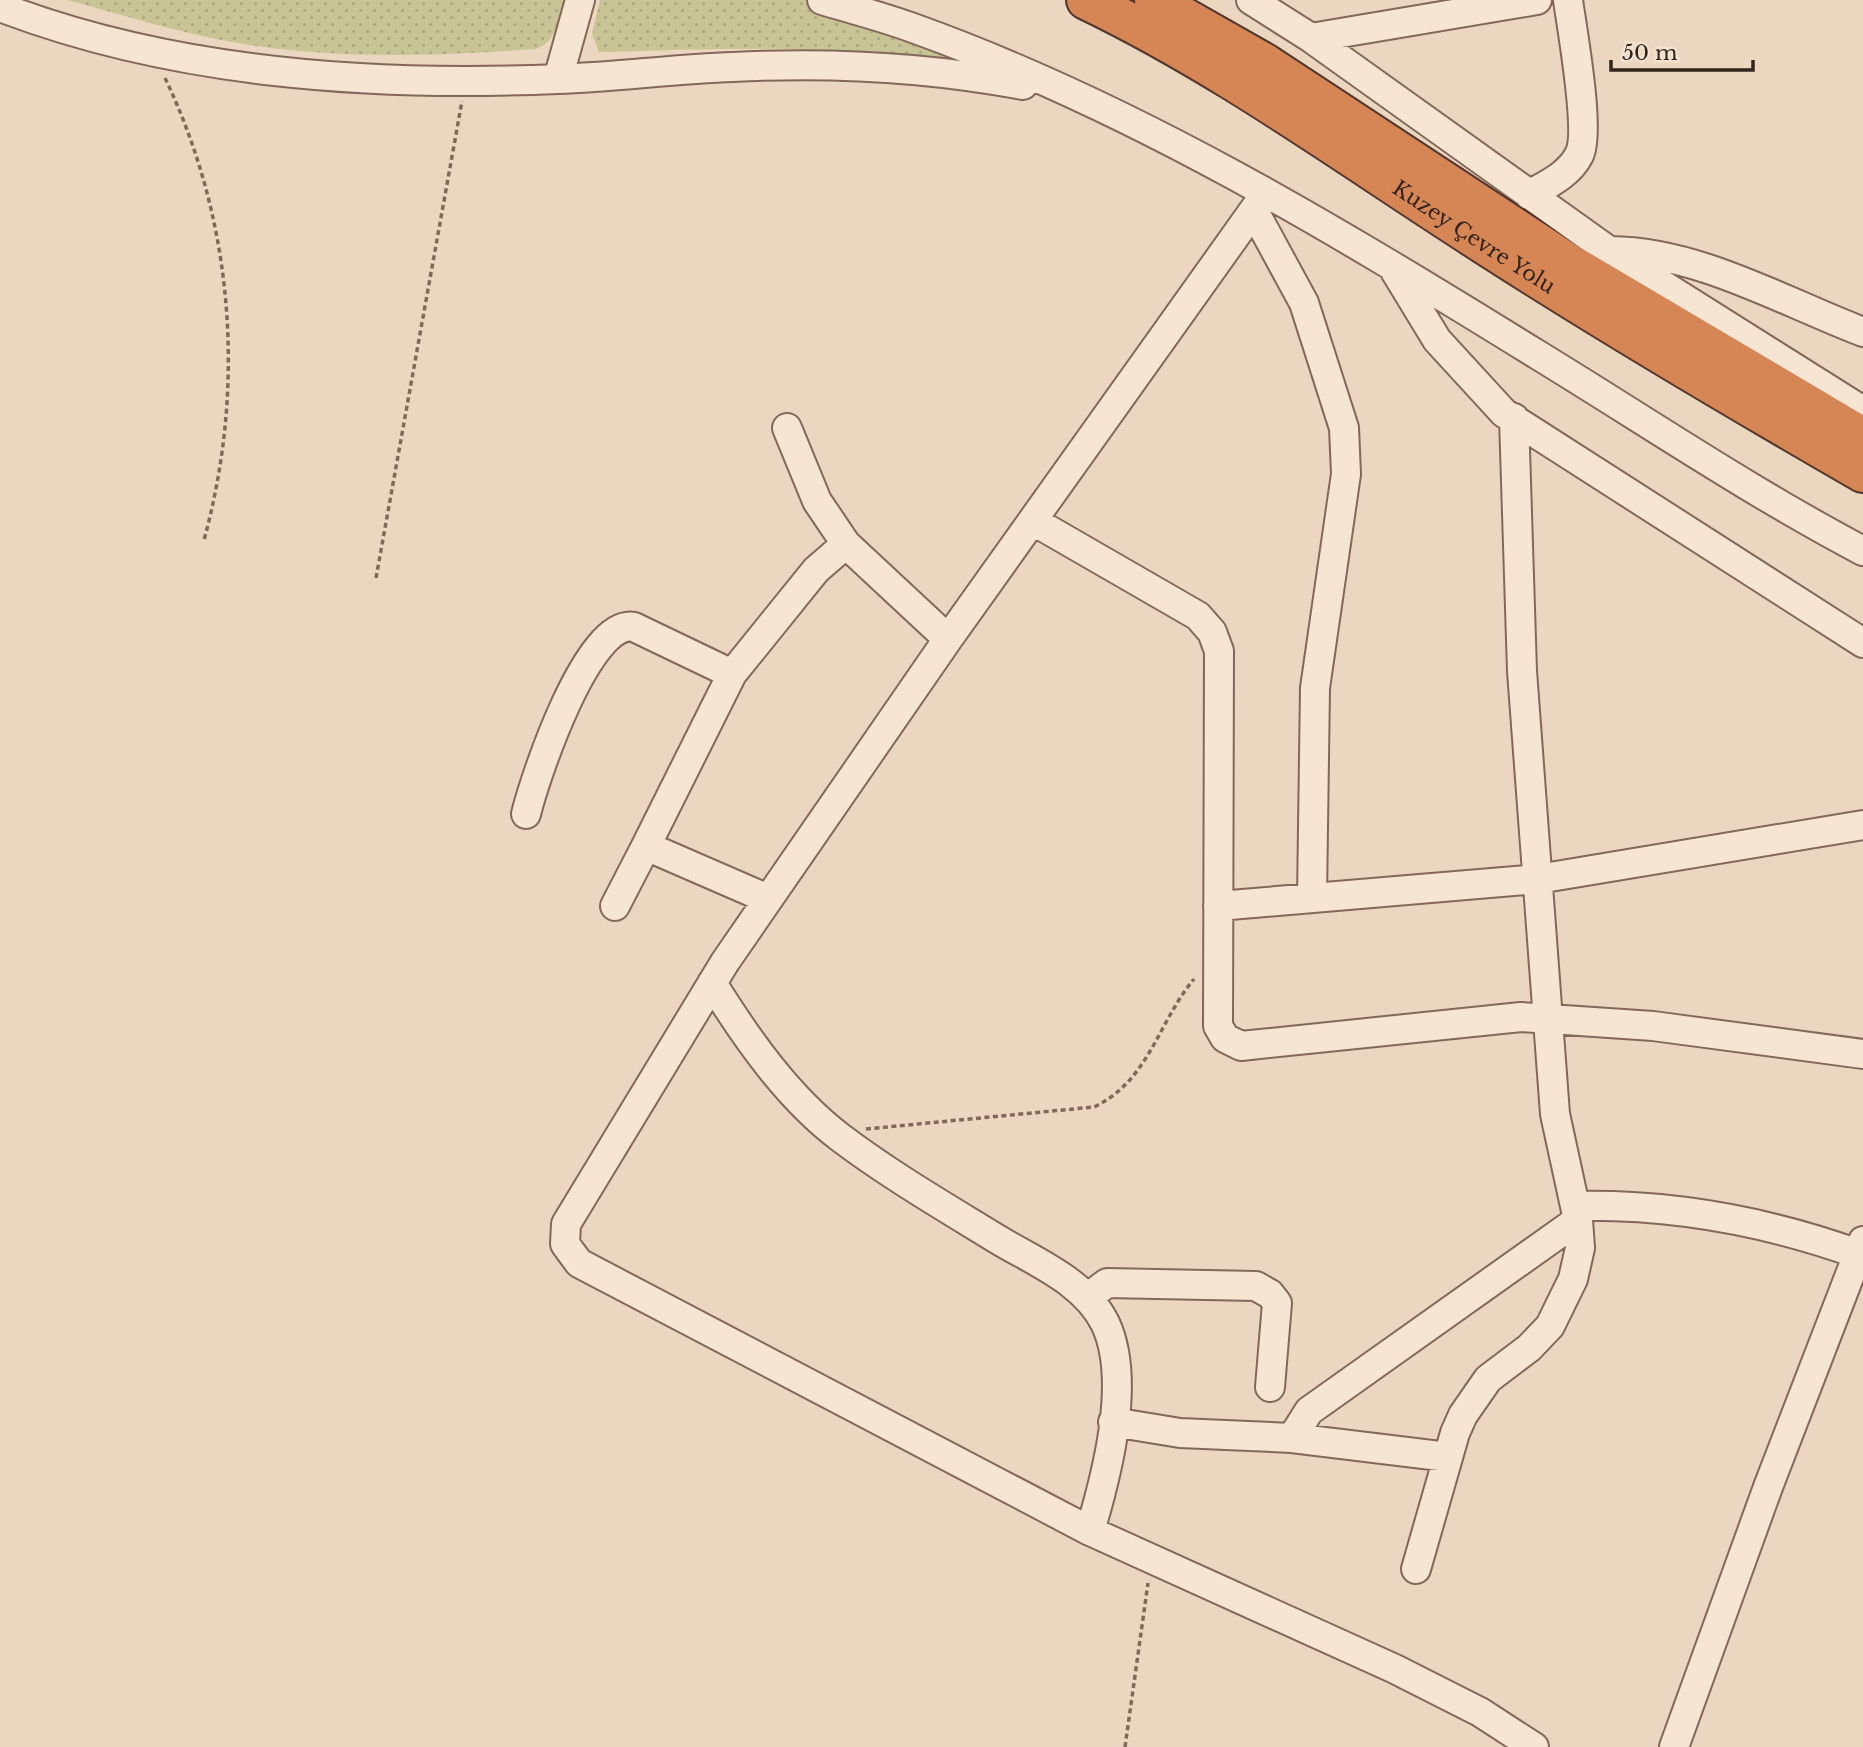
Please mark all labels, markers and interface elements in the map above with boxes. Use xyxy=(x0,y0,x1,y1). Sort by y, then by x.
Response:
scale bar xyxy=(1611,28,1753,72)
text: 50 m xyxy=(1622,40,1678,66)
street label: Kuzey Çevre Yolu xyxy=(1387,175,1560,299)

